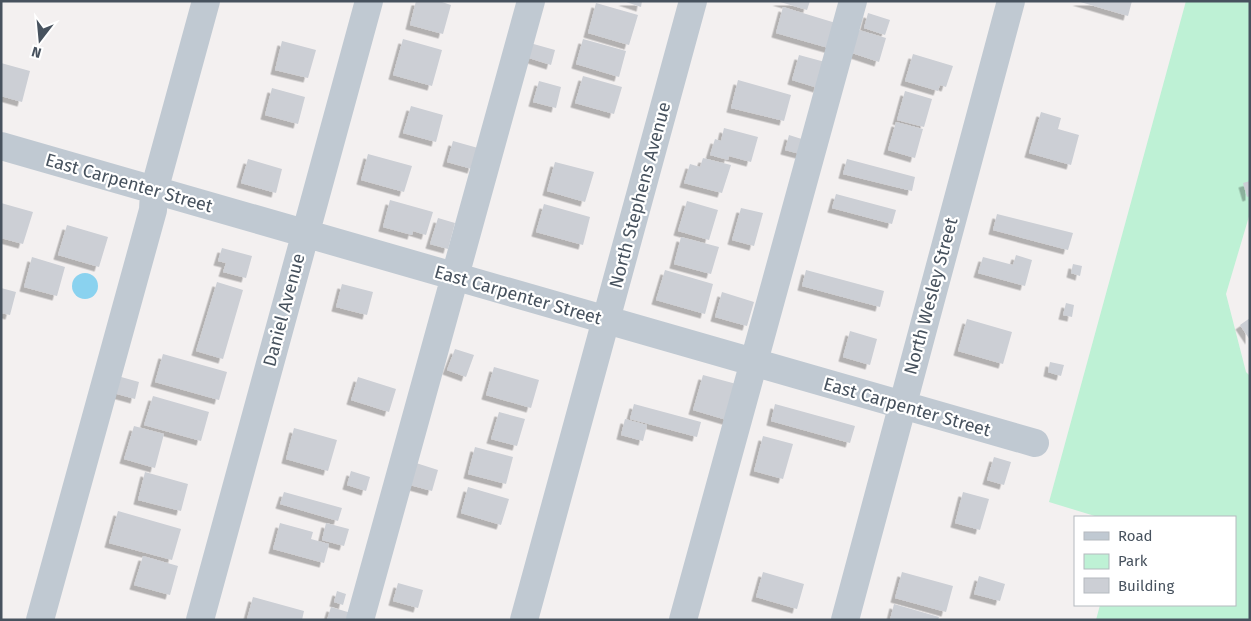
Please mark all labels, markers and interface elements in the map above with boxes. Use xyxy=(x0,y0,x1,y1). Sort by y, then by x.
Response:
north arrow xyxy=(15,15,65,65)
text: N xyxy=(30,43,43,61)
street label: North Stephens Avenue xyxy=(605,99,675,291)
street label: East Carpenter Street xyxy=(43,149,216,218)
street label: North Wesley Street xyxy=(899,215,963,377)
street label: Daniel Avenue xyxy=(258,251,310,369)
street label: East Carpenter Street xyxy=(432,261,605,330)
street label: East Carpenter Street xyxy=(821,373,994,442)
legend xyxy=(1074,516,1236,606)
text: Road xyxy=(1118,527,1153,545)
text: Park xyxy=(1118,552,1148,570)
text: Building xyxy=(1118,577,1174,595)

